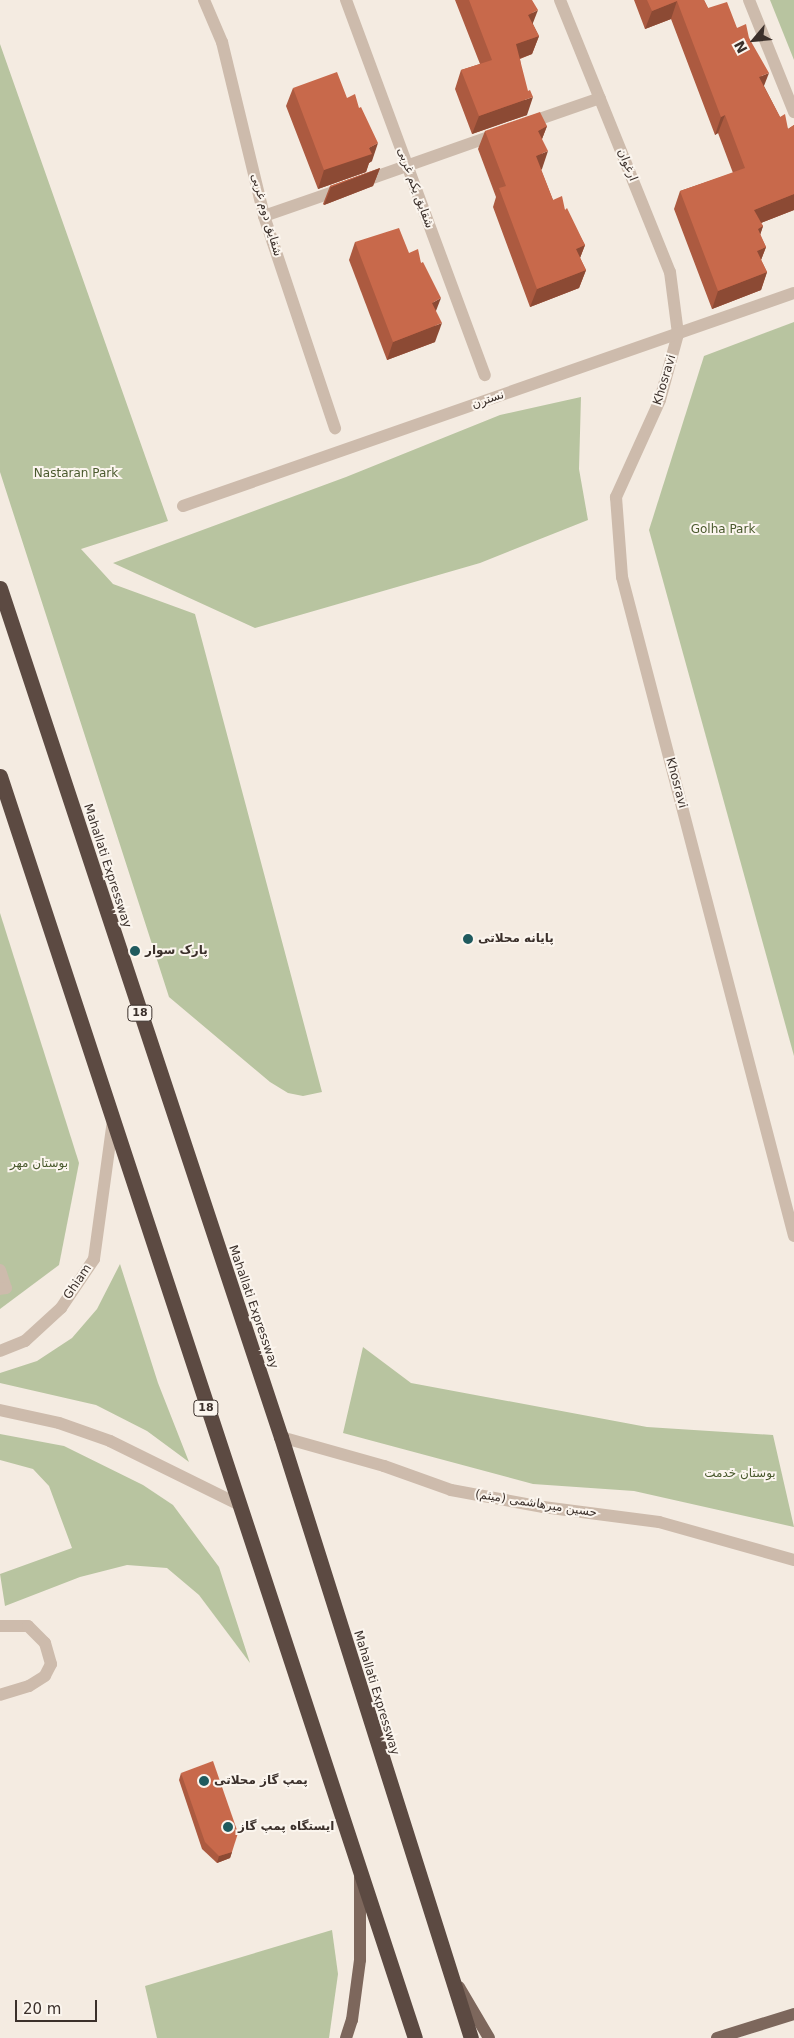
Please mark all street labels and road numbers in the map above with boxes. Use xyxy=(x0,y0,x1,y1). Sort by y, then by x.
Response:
street label: شقایق یکم غربی xyxy=(394,146,436,230)
street label: ارغوان xyxy=(614,147,640,183)
street label: شقایق دوم غربی xyxy=(247,172,285,258)
street label: Khosravi xyxy=(651,353,679,407)
street label: نسترن xyxy=(470,388,506,412)
street label: Khosravi xyxy=(662,756,690,810)
street label: Mahallati Expressway xyxy=(80,802,134,930)
road number: 18 xyxy=(126,1004,154,1021)
street label: Mahallati Expressway xyxy=(225,1243,281,1371)
street label: Ghiam xyxy=(61,1262,95,1302)
road number: 18 xyxy=(192,1400,220,1416)
street label: حسین میرهاشمی (میثم) xyxy=(474,1487,598,1521)
street label: Mahallati Expressway xyxy=(350,1629,402,1757)

